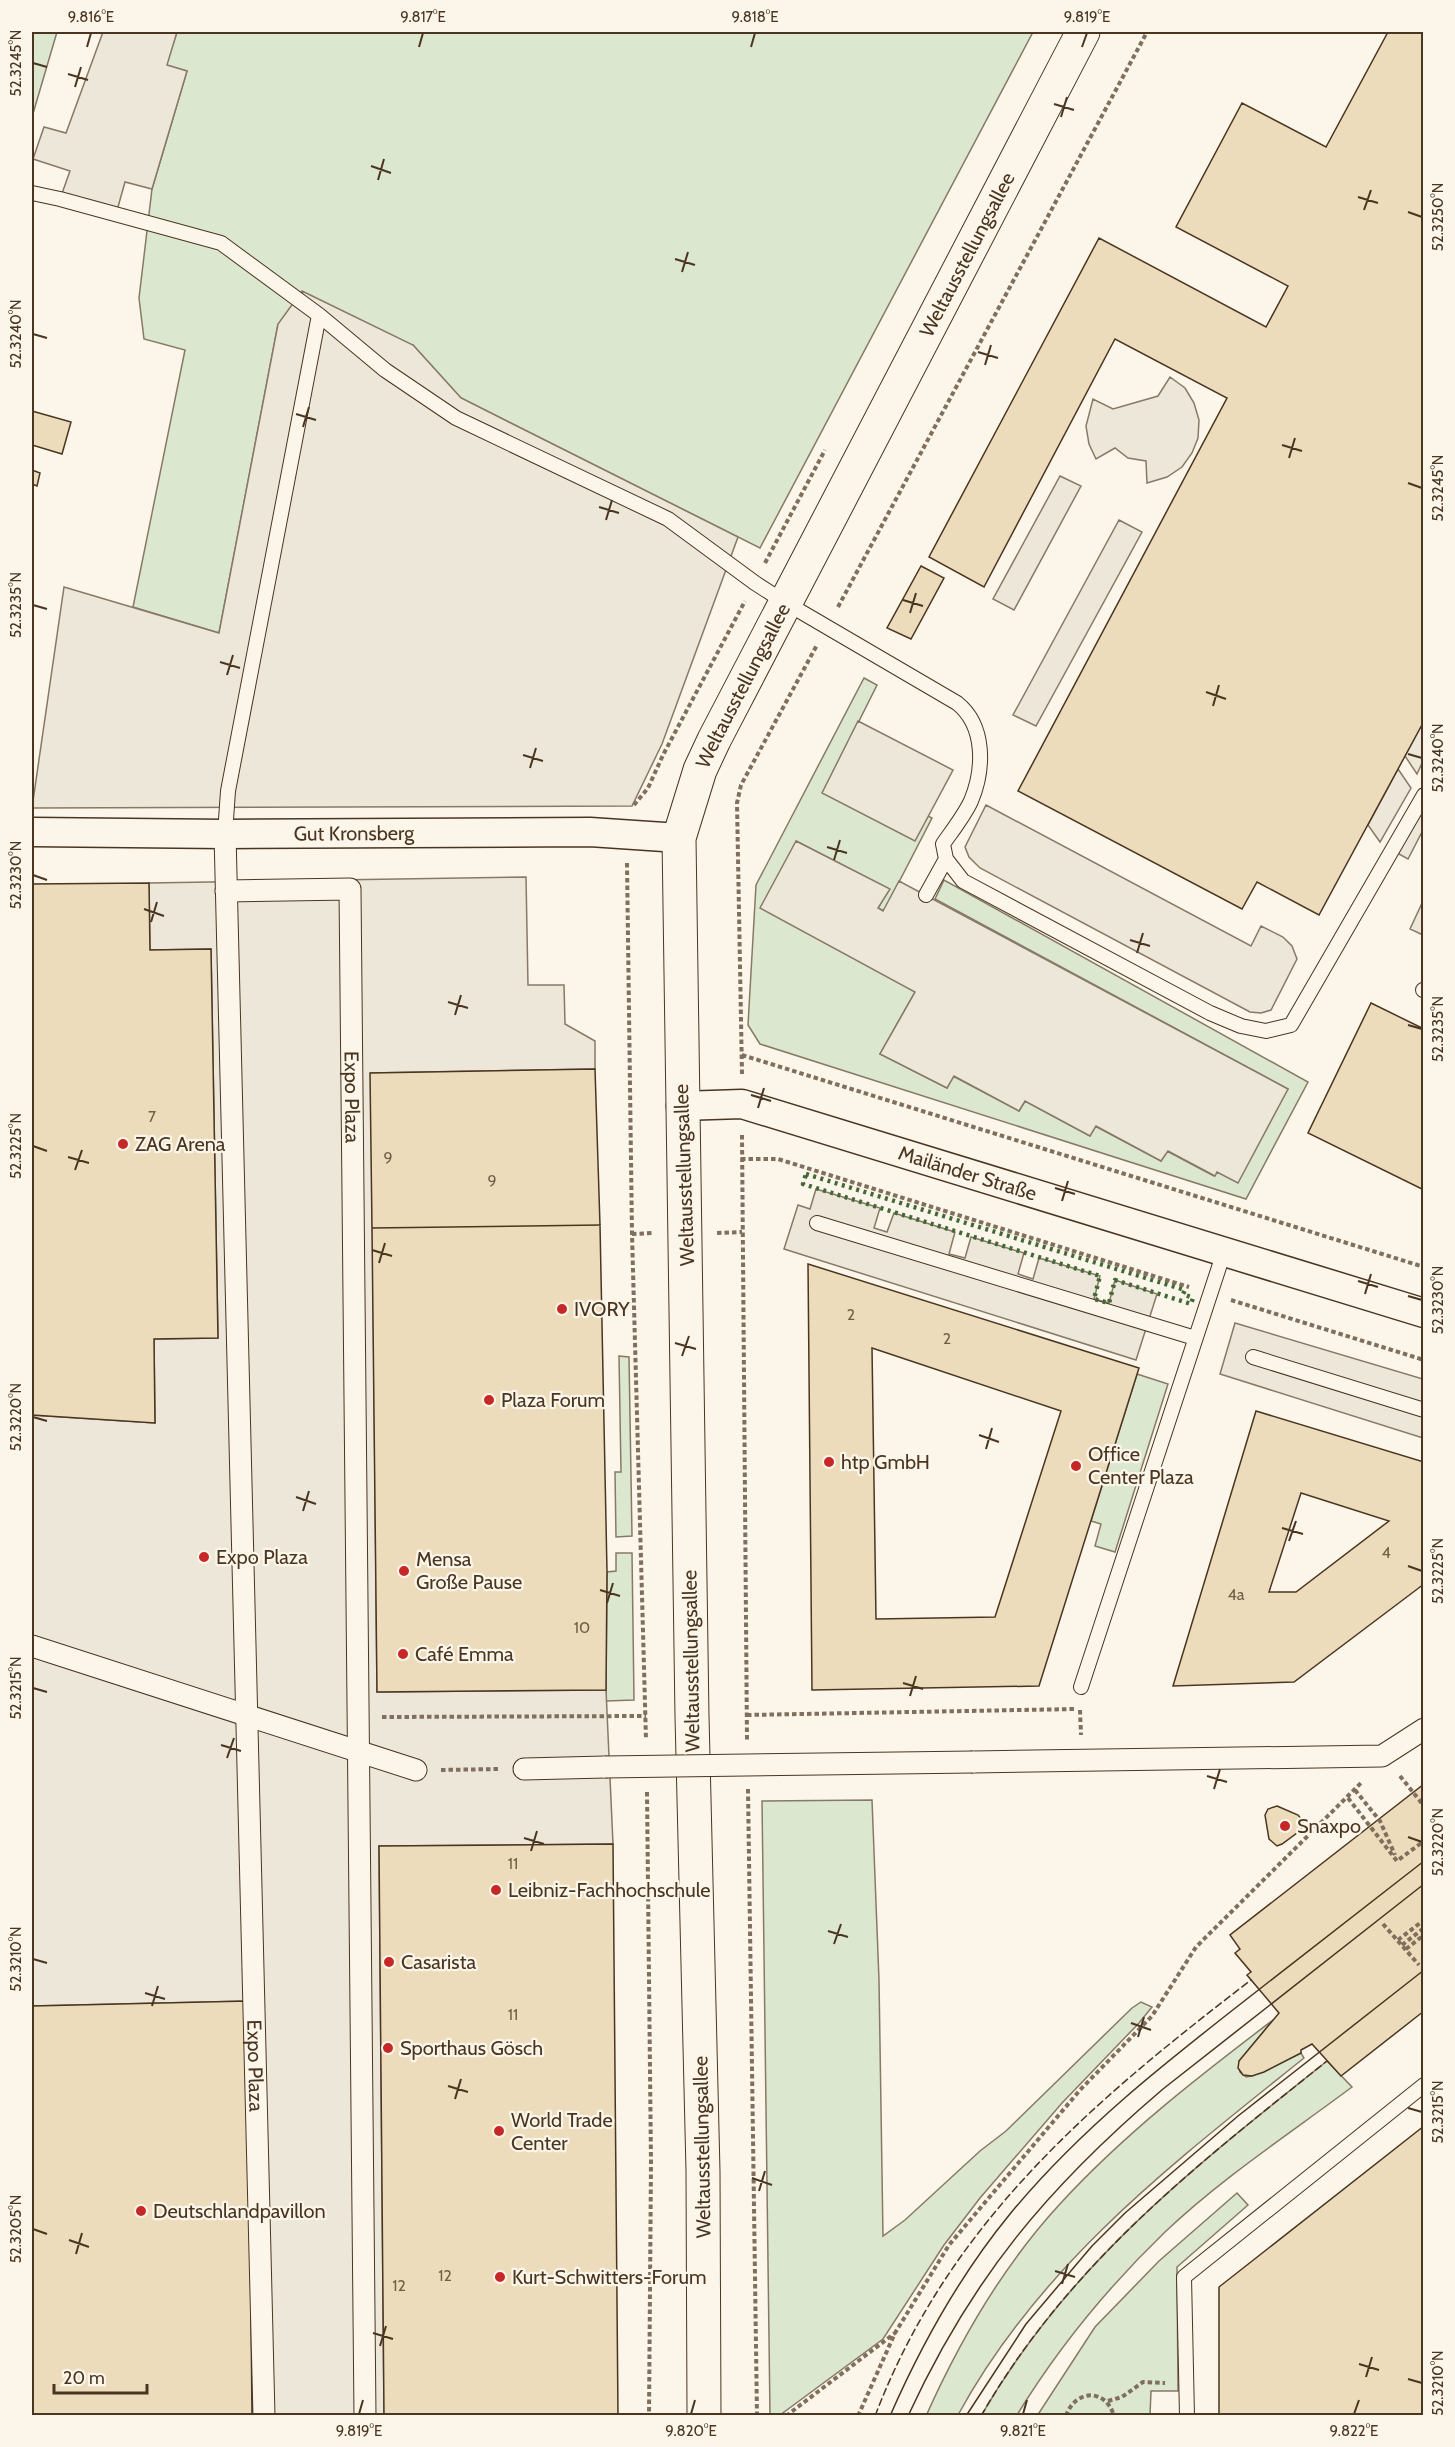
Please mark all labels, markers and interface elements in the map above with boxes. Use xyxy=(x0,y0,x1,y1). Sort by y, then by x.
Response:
text: 9.816°E xyxy=(68,8,114,26)
text: 9.817°E xyxy=(400,8,446,26)
text: 9.818°E xyxy=(731,8,779,26)
text: 9.819°E xyxy=(1064,8,1110,26)
text: 52.3245°N xyxy=(7,30,25,96)
street label: Weltausstellungsallee xyxy=(914,168,1020,341)
text: 52.3250°N xyxy=(1429,183,1447,251)
text: 52.3240°N xyxy=(7,299,25,369)
text: 52.3245°N xyxy=(1429,455,1447,521)
text: 52.3235°N xyxy=(7,572,25,638)
street label: Weltausstellungsallee xyxy=(691,599,795,772)
text: 52.3240°N xyxy=(1429,723,1447,793)
street label: Gut Kronsberg xyxy=(294,821,415,846)
text: 52.3230°N xyxy=(7,841,25,909)
text: 52.3235°N xyxy=(1429,996,1447,1062)
street label: Expo Plaza xyxy=(340,1051,364,1143)
street label: Weltausstellungsallee xyxy=(669,1084,699,1266)
house number: 7 xyxy=(148,1107,156,1126)
text: 52.3225°N xyxy=(7,1113,25,1179)
place label: ZAG Arena xyxy=(135,1132,226,1156)
marker: ZAG Arena xyxy=(116,1137,130,1151)
street label: Mailänder Straße xyxy=(896,1141,1040,1206)
house number: 9 xyxy=(383,1148,393,1167)
house number: 9 xyxy=(487,1171,497,1190)
text: 52.3230°N xyxy=(1429,1266,1447,1334)
place label: IVORY xyxy=(574,1297,630,1321)
marker: IVORY xyxy=(555,1302,569,1316)
house number: 2 xyxy=(847,1305,855,1324)
house number: 2 xyxy=(943,1329,951,1348)
text: 52.3220°N xyxy=(7,1383,25,1451)
place label: Plaza Forum xyxy=(501,1388,605,1412)
marker: Plaza Forum xyxy=(482,1393,496,1407)
place label: Office Center Plaza xyxy=(1088,1442,1194,1489)
place label: htp GmbH xyxy=(841,1450,930,1474)
marker: htp GmbH xyxy=(822,1455,836,1469)
marker: Office Center Plaza xyxy=(1069,1459,1083,1473)
text: 52.3225°N xyxy=(1429,1538,1447,1604)
house number: 4 xyxy=(1381,1543,1391,1562)
place label: Expo Plaza xyxy=(216,1545,308,1569)
place label: Mensa Große Pause xyxy=(416,1547,522,1594)
marker: Expo Plaza xyxy=(197,1550,211,1564)
marker: Mensa Große Pause xyxy=(397,1564,411,1578)
street label: Weltausstellungsallee xyxy=(677,1570,705,1752)
house number: 4a xyxy=(1228,1585,1245,1604)
house number: 10 xyxy=(574,1618,590,1637)
place label: Café Emma xyxy=(415,1642,514,1666)
marker: Café Emma xyxy=(396,1647,410,1661)
text: 52.3215°N xyxy=(7,1657,25,1720)
text: 52.3220°N xyxy=(1429,1808,1447,1876)
place label: Snaxpo xyxy=(1297,1814,1361,1838)
marker: Snaxpo xyxy=(1278,1819,1292,1833)
house number: 11 xyxy=(508,1854,518,1873)
place label: Leibniz-Fachhochschule xyxy=(508,1878,711,1902)
marker: Leibniz-Fachhochschule xyxy=(489,1883,503,1897)
text: 52.3210°N xyxy=(7,1926,25,1992)
place label: Casarista xyxy=(401,1950,476,1974)
marker: Casarista xyxy=(382,1955,396,1969)
house number: 11 xyxy=(508,2005,518,2024)
street label: Expo Plaza xyxy=(242,2019,269,2112)
place label: Sporthaus Gösch xyxy=(400,2036,543,2060)
marker: Sporthaus Gösch xyxy=(381,2041,395,2055)
street label: Weltausstellungsallee xyxy=(688,2056,716,2238)
text: 52.3215°N xyxy=(1429,2081,1447,2144)
place label: World Trade Center xyxy=(511,2108,613,2155)
marker: World Trade Center xyxy=(492,2124,506,2138)
text: 52.3205°N xyxy=(7,2195,25,2263)
place label: Deutschlandpavillon xyxy=(153,2199,326,2223)
marker: Deutschlandpavillon xyxy=(134,2204,148,2218)
place label: Kurt-Schwitters-Forum xyxy=(512,2265,706,2289)
house number: 12 xyxy=(438,2266,452,2285)
marker: Kurt-Schwitters-Forum xyxy=(493,2270,507,2284)
house number: 12 xyxy=(392,2276,406,2295)
text: 52.3210°N xyxy=(1429,2350,1447,2416)
scale bar xyxy=(54,2357,147,2395)
text: 20 m xyxy=(63,2367,105,2389)
text: 9.819°E xyxy=(336,2422,382,2440)
text: 9.820°E xyxy=(665,2422,717,2440)
text: 9.821°E xyxy=(1000,2422,1046,2440)
text: 9.822°E xyxy=(1330,2422,1378,2440)

